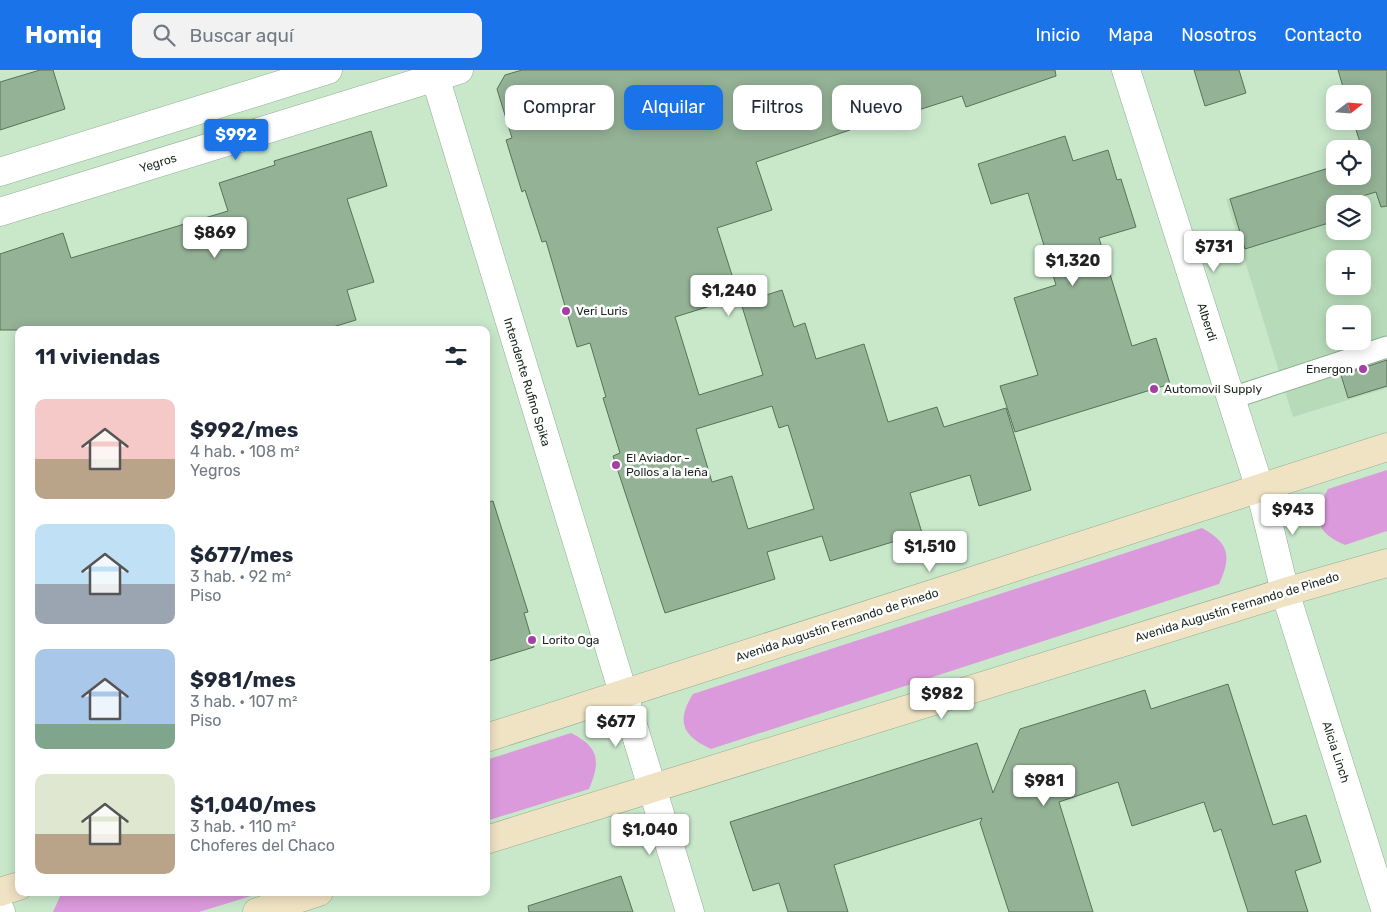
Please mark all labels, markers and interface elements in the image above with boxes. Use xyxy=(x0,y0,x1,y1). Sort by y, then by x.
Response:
search box xyxy=(132,13,482,58)
text: Homiq xyxy=(25,21,102,49)
icon: search xyxy=(150,21,178,49)
text: Buscar aquí xyxy=(190,24,294,47)
text: Inicio xyxy=(1035,24,1080,46)
text: Mapa xyxy=(1108,24,1153,46)
text: Nosotros xyxy=(1181,24,1257,46)
text: Contacto xyxy=(1285,24,1362,46)
chip: Comprar xyxy=(505,85,614,130)
chip: Alquilar xyxy=(624,85,723,130)
chip: Filtros xyxy=(733,85,822,130)
chip: Nuevo xyxy=(832,85,921,130)
north arrow xyxy=(1326,85,1371,130)
map controls xyxy=(1326,85,1371,350)
pin: $992 xyxy=(206,118,266,161)
text: $992 xyxy=(215,125,257,144)
button: locate xyxy=(1326,140,1371,185)
street label: Yegros xyxy=(138,151,178,175)
button: layers xyxy=(1326,195,1371,240)
pin: $869 xyxy=(185,216,245,259)
text: $869 xyxy=(194,223,236,242)
pin: $731 xyxy=(1184,230,1244,273)
text: $731 xyxy=(1195,237,1233,256)
pin: $1,320 xyxy=(1032,244,1114,287)
button: + xyxy=(1326,250,1371,295)
text: $1,320 xyxy=(1046,251,1100,270)
pin: $1,240 xyxy=(688,274,770,317)
text: $1,240 xyxy=(701,281,757,300)
street label: Alberdi xyxy=(1194,301,1220,343)
place label: Veri Luris xyxy=(576,304,628,318)
marker: Veri Luris xyxy=(560,305,572,317)
button: − xyxy=(1326,305,1371,350)
street label: Intendente Rufino Spika xyxy=(501,316,553,448)
icon: filters xyxy=(442,342,470,370)
text: 11 viviendas xyxy=(35,344,160,369)
place label: Energon xyxy=(1306,362,1353,376)
marker: Energon xyxy=(1357,363,1369,375)
place label: Automovil Supply xyxy=(1164,382,1262,396)
marker: Automovil Supply xyxy=(1148,383,1160,395)
text: $992/mes xyxy=(190,417,298,442)
icon: home xyxy=(75,419,135,479)
text: 4 hab. · 108 m² xyxy=(190,442,300,461)
place label: El Aviador - Pollos a la leña xyxy=(626,451,708,479)
marker: El Aviador - Pollos a la leña xyxy=(610,459,622,471)
text: Yegros xyxy=(190,461,241,480)
pin: $943 xyxy=(1263,494,1323,536)
text: $943 xyxy=(1272,500,1314,519)
pin: $1,510 xyxy=(889,530,971,573)
text: $1,510 xyxy=(904,537,956,556)
text: $677/mes xyxy=(190,542,293,567)
icon: home xyxy=(75,544,135,604)
text: 3 hab. · 92 m² xyxy=(190,567,291,586)
street label: Avenida Augustín Fernando de Pinedo xyxy=(1133,569,1341,645)
street label: Avenida Augustín Fernando de Pinedo xyxy=(734,585,940,665)
text: Piso xyxy=(190,586,222,605)
place label: Lorito Oga xyxy=(542,633,599,647)
marker: Lorito Oga xyxy=(526,634,538,646)
text: $981/mes xyxy=(190,667,296,692)
icon: home xyxy=(75,669,135,729)
pin: $982 xyxy=(912,678,972,720)
text: $982 xyxy=(921,684,963,703)
text: 3 hab. · 107 m² xyxy=(190,692,297,711)
pin: $677 xyxy=(586,706,646,748)
text: Piso xyxy=(190,711,222,730)
text: $677 xyxy=(597,712,635,731)
street label: Alicia Linch xyxy=(1319,719,1353,785)
pin: $981 xyxy=(1014,764,1074,807)
text: $981 xyxy=(1024,771,1064,790)
text: $1,040/mes xyxy=(190,792,316,817)
icon: home xyxy=(75,794,135,854)
pin: $1,040 xyxy=(609,814,691,856)
text: 3 hab. · 110 m² xyxy=(190,817,296,836)
text: $1,040 xyxy=(622,820,678,839)
text: Choferes del Chaco xyxy=(190,836,335,855)

